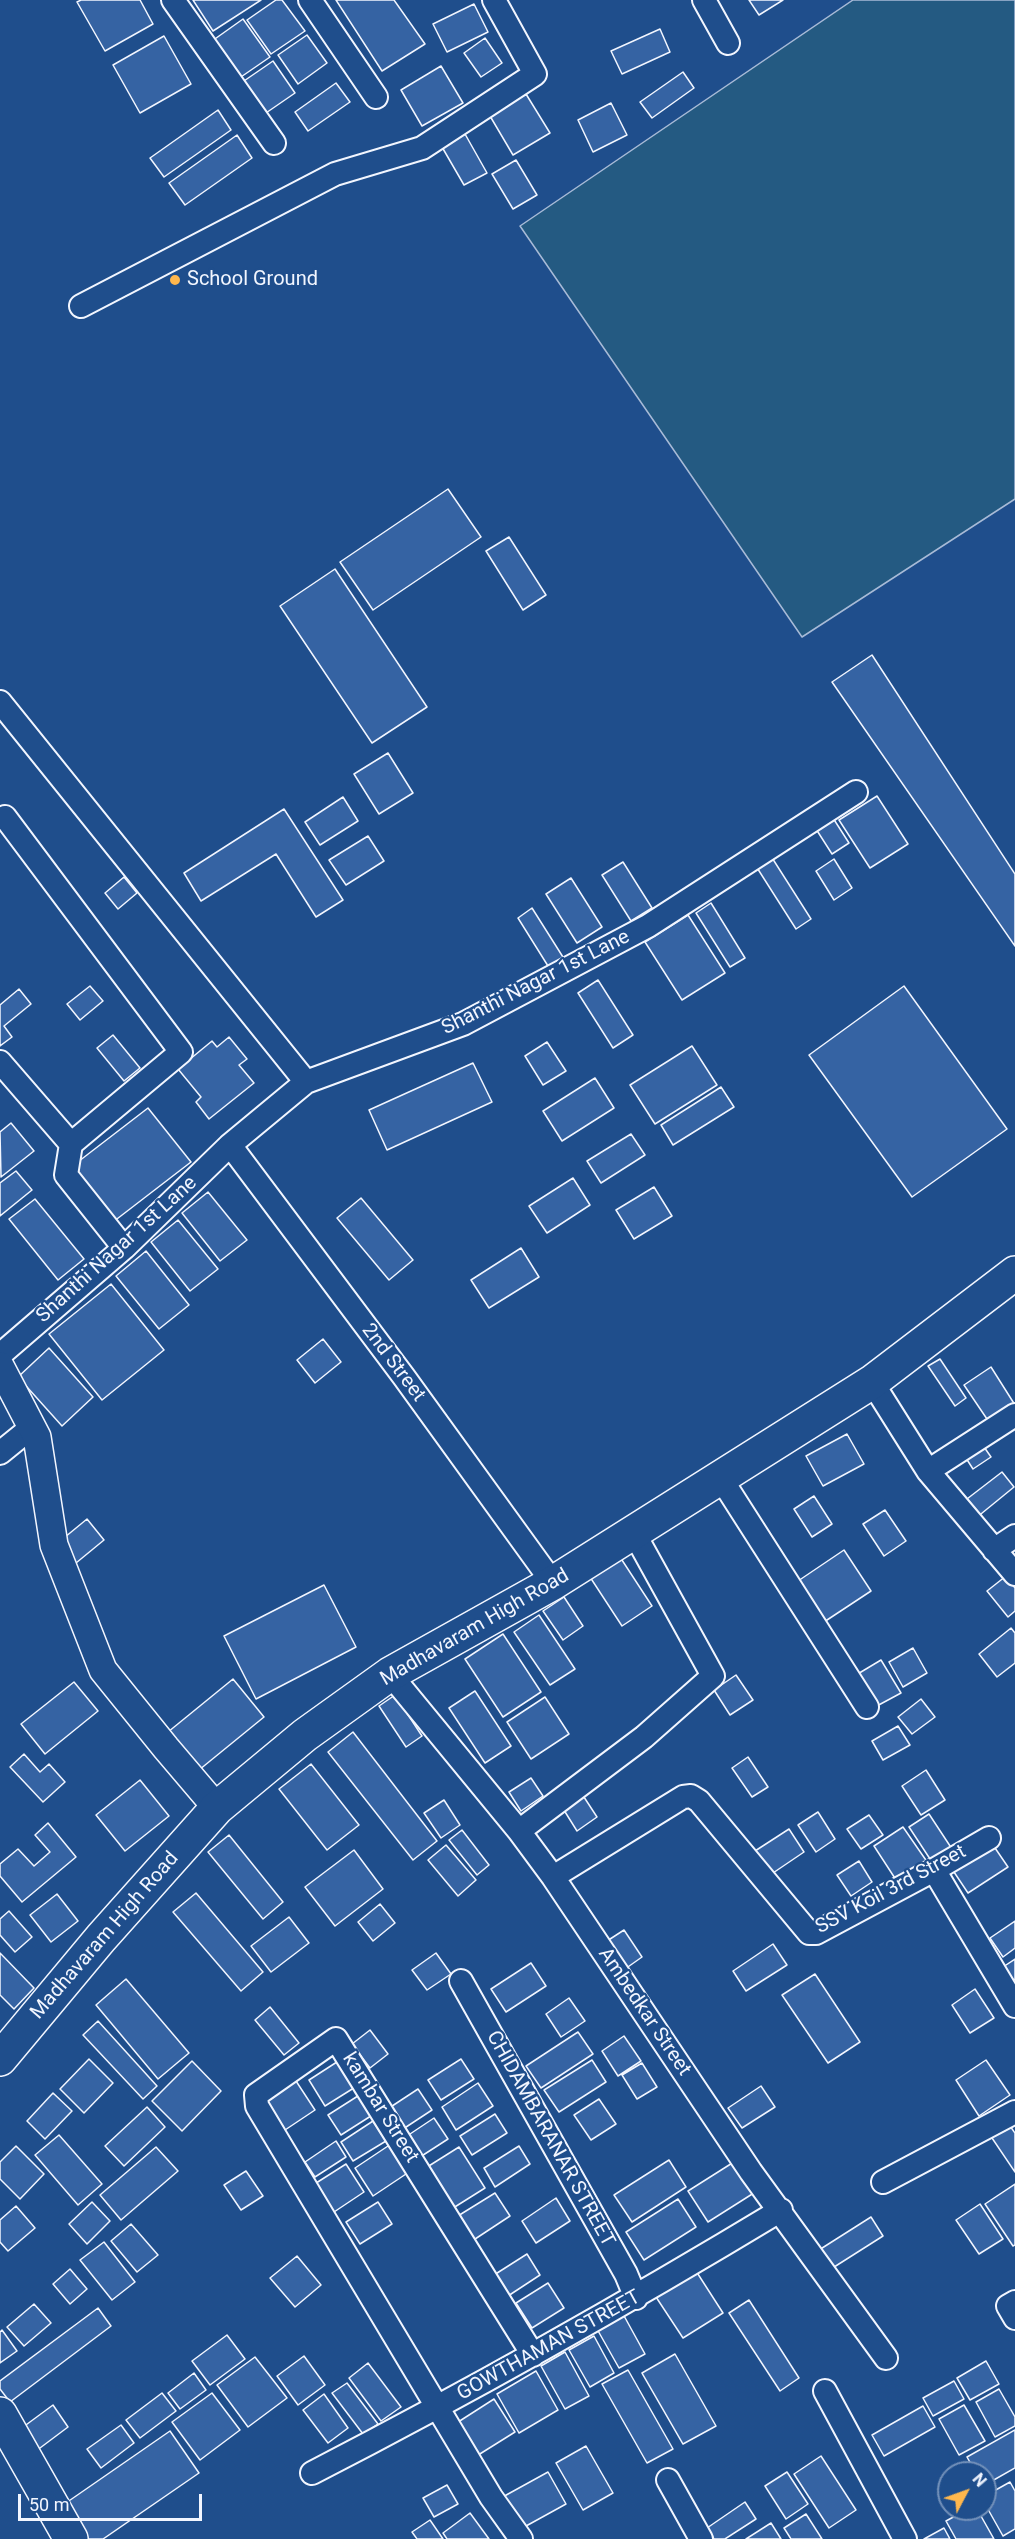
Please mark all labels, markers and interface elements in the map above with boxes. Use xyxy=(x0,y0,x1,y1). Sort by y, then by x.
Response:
place label: School Ground xyxy=(187,268,318,292)
marker: School Ground xyxy=(168,273,182,287)
street label: Shanthi Nagar 1st Lane xyxy=(438,925,634,1041)
street label: Shanthi Nagar 1st Lane xyxy=(32,1172,202,1328)
street label: 2nd Street xyxy=(356,1319,430,1407)
street label: Madhavaram High Road xyxy=(376,1564,574,1692)
street label: SSV Koil 3rd Street xyxy=(812,1840,970,1940)
street label: Madhavaram High Road xyxy=(26,1847,184,2025)
street label: Ambedkar Street xyxy=(592,1943,696,2081)
street label: CHIDAMBARANAR STREET xyxy=(481,2027,619,2251)
street label: kambar Street xyxy=(337,2049,423,2167)
street label: GOWTHAMAN STREET xyxy=(453,2286,645,2406)
north arrow xyxy=(937,2461,997,2521)
text: N xyxy=(969,2470,990,2491)
scale bar xyxy=(21,2482,206,2520)
text: 50 m xyxy=(29,2494,69,2515)

